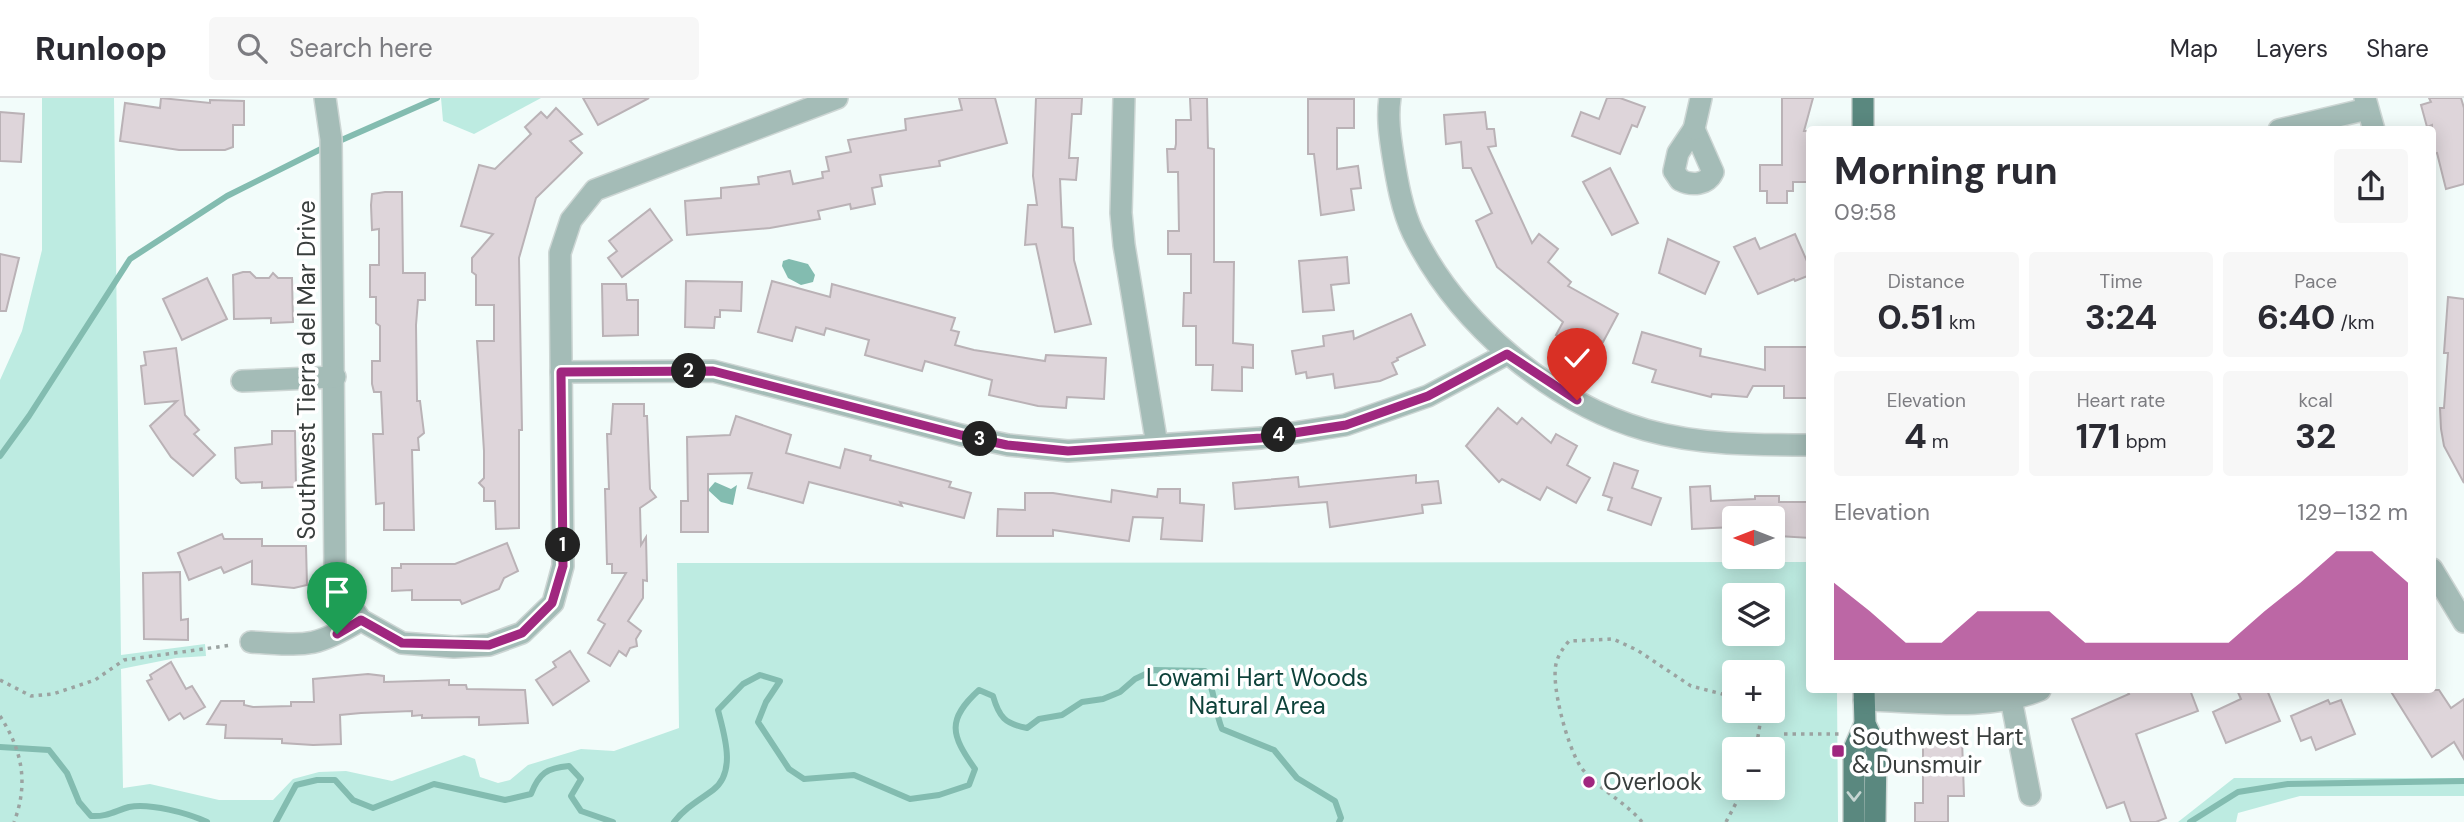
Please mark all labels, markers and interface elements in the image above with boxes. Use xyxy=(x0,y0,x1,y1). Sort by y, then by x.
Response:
search box xyxy=(209,17,699,80)
text: Runloop xyxy=(35,27,167,70)
icon: search xyxy=(233,29,271,67)
text: Search here xyxy=(289,31,433,65)
text: Map xyxy=(2170,33,2218,64)
text: Layers xyxy=(2256,33,2328,64)
text: Share xyxy=(2366,33,2429,64)
text: Morning run xyxy=(1834,146,2058,196)
button: share xyxy=(2334,149,2408,223)
text: 09:58 xyxy=(1834,197,1897,227)
street label: Southwest Tierra del Mar Drive xyxy=(291,200,322,540)
text: Distance xyxy=(1888,269,1965,294)
text: Time xyxy=(2100,269,2142,294)
text: Pace xyxy=(2294,269,2337,294)
text: 0.51 xyxy=(1877,294,1944,340)
text: 3:24 xyxy=(2085,294,2157,340)
text: 6:40 xyxy=(2257,294,2335,340)
text: km xyxy=(1944,310,1975,335)
text: /km xyxy=(2335,310,2374,335)
pin xyxy=(1547,328,1607,400)
icon: check xyxy=(1558,339,1596,377)
pin: 2 xyxy=(672,354,706,388)
text: 2 xyxy=(683,358,694,383)
text: Elevation xyxy=(1887,388,1966,413)
text: Heart rate xyxy=(2077,388,2165,413)
text: kcal xyxy=(2298,388,2333,413)
text: 4 xyxy=(1904,413,1927,459)
text: 171 xyxy=(2076,413,2121,459)
text: 32 xyxy=(2295,413,2336,459)
pin: 4 xyxy=(1262,418,1296,452)
pin: 3 xyxy=(962,422,998,456)
text: 4 xyxy=(1272,422,1285,447)
text: 3 xyxy=(974,426,985,451)
text: m xyxy=(1927,429,1949,454)
text: bpm xyxy=(2121,429,2166,454)
text: Elevation xyxy=(1834,497,1930,527)
text: 129–132 m xyxy=(2297,497,2408,527)
north arrow xyxy=(1722,506,1785,569)
map controls xyxy=(1722,506,1785,800)
pin: 1 xyxy=(546,528,580,562)
text: 1 xyxy=(559,532,566,557)
pin xyxy=(307,562,367,634)
icon: arrive xyxy=(318,573,356,611)
button: layers xyxy=(1722,583,1785,646)
button: + xyxy=(1722,660,1785,723)
park label: Lowami Hart Woods Natural Area xyxy=(1146,662,1368,721)
place label: Southwest Hart & Dunsmuir xyxy=(1852,721,2024,780)
button: − xyxy=(1722,737,1785,800)
marker: Southwest Hart & Dunsmuir xyxy=(1830,743,1846,759)
place label: Overlook xyxy=(1603,766,1702,797)
marker: Overlook xyxy=(1581,774,1597,790)
one-way arrow xyxy=(1846,792,1862,802)

